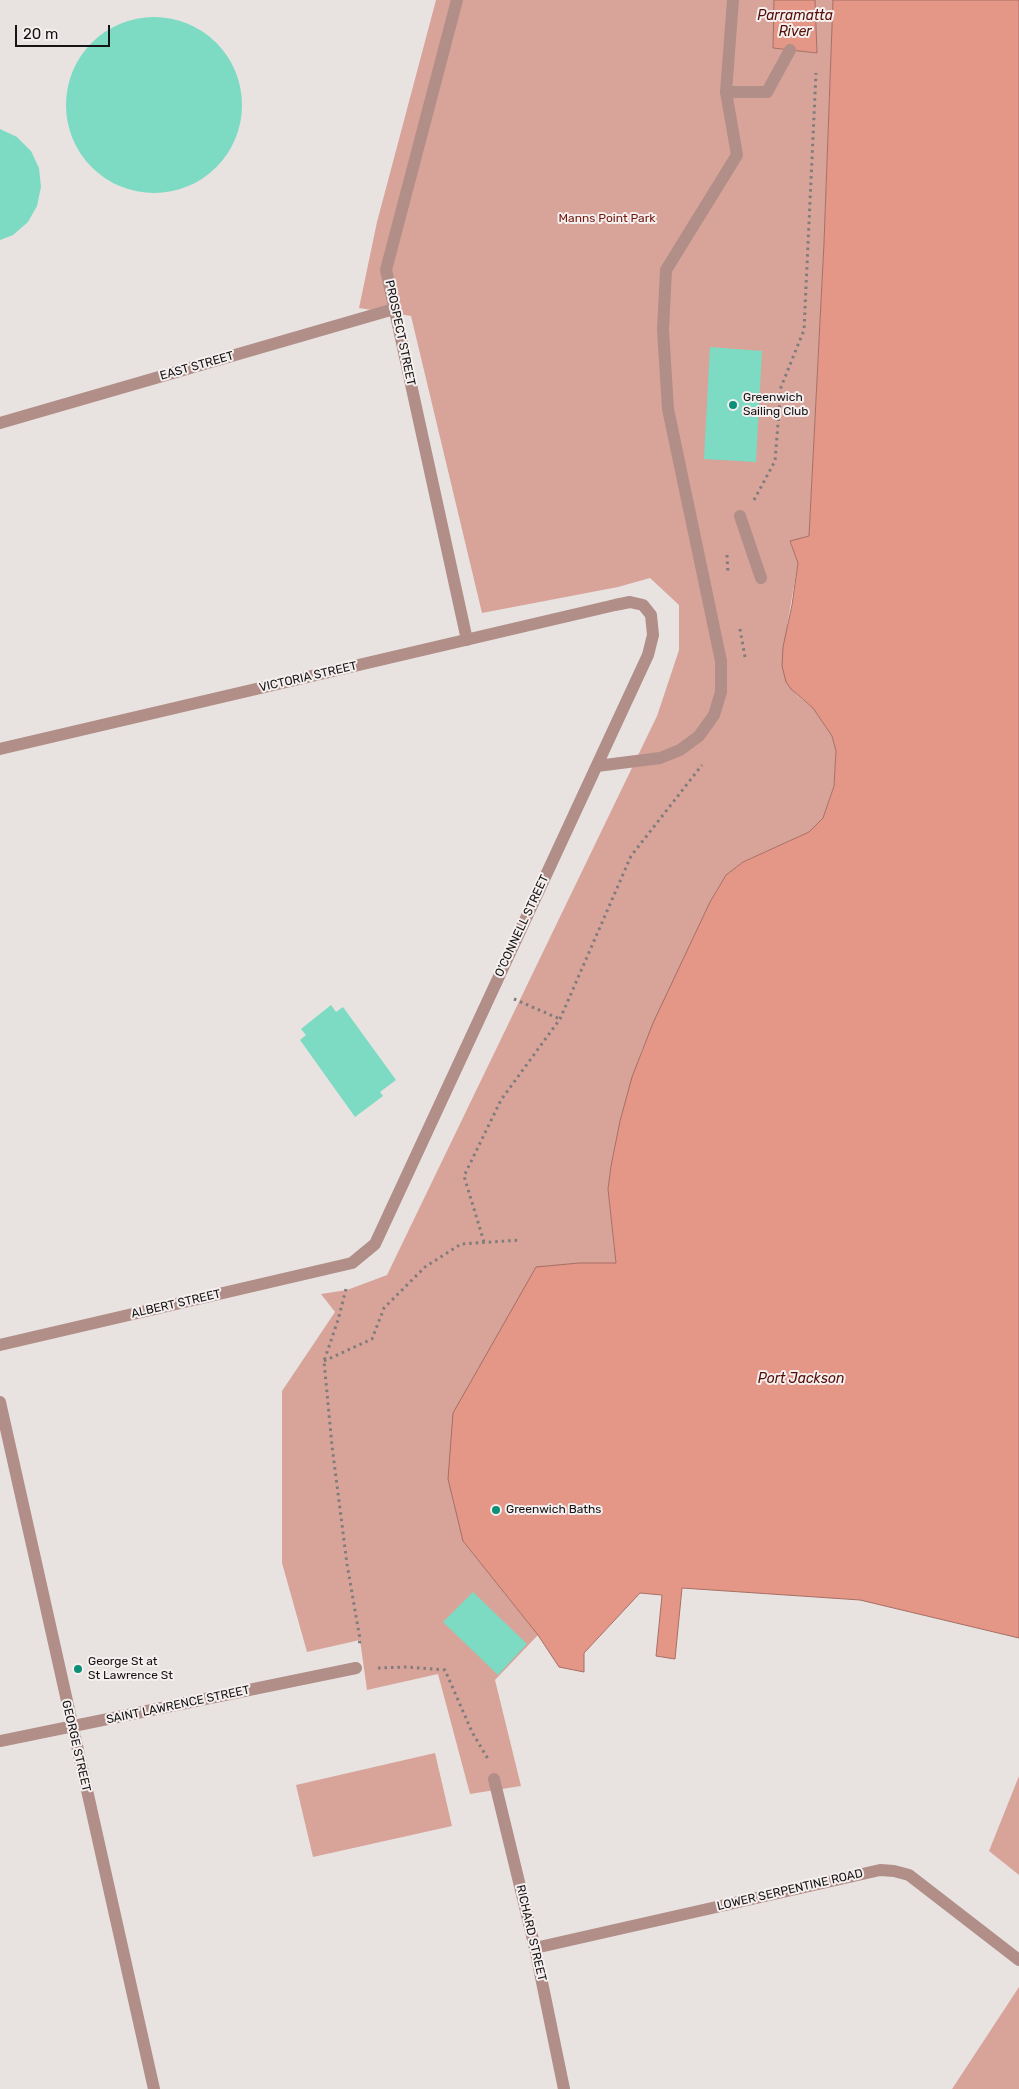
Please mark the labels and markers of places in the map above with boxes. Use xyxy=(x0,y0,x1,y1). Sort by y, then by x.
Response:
place label: Greenwich Sailing Club xyxy=(743,391,808,419)
marker: Greenwich Sailing Club xyxy=(727,399,739,411)
place label: Greenwich Baths xyxy=(506,1503,601,1517)
marker: Greenwich Baths xyxy=(490,1504,502,1516)
place label: George St at St Lawrence St xyxy=(88,1655,173,1683)
marker: George St at St Lawrence St xyxy=(72,1663,84,1675)

